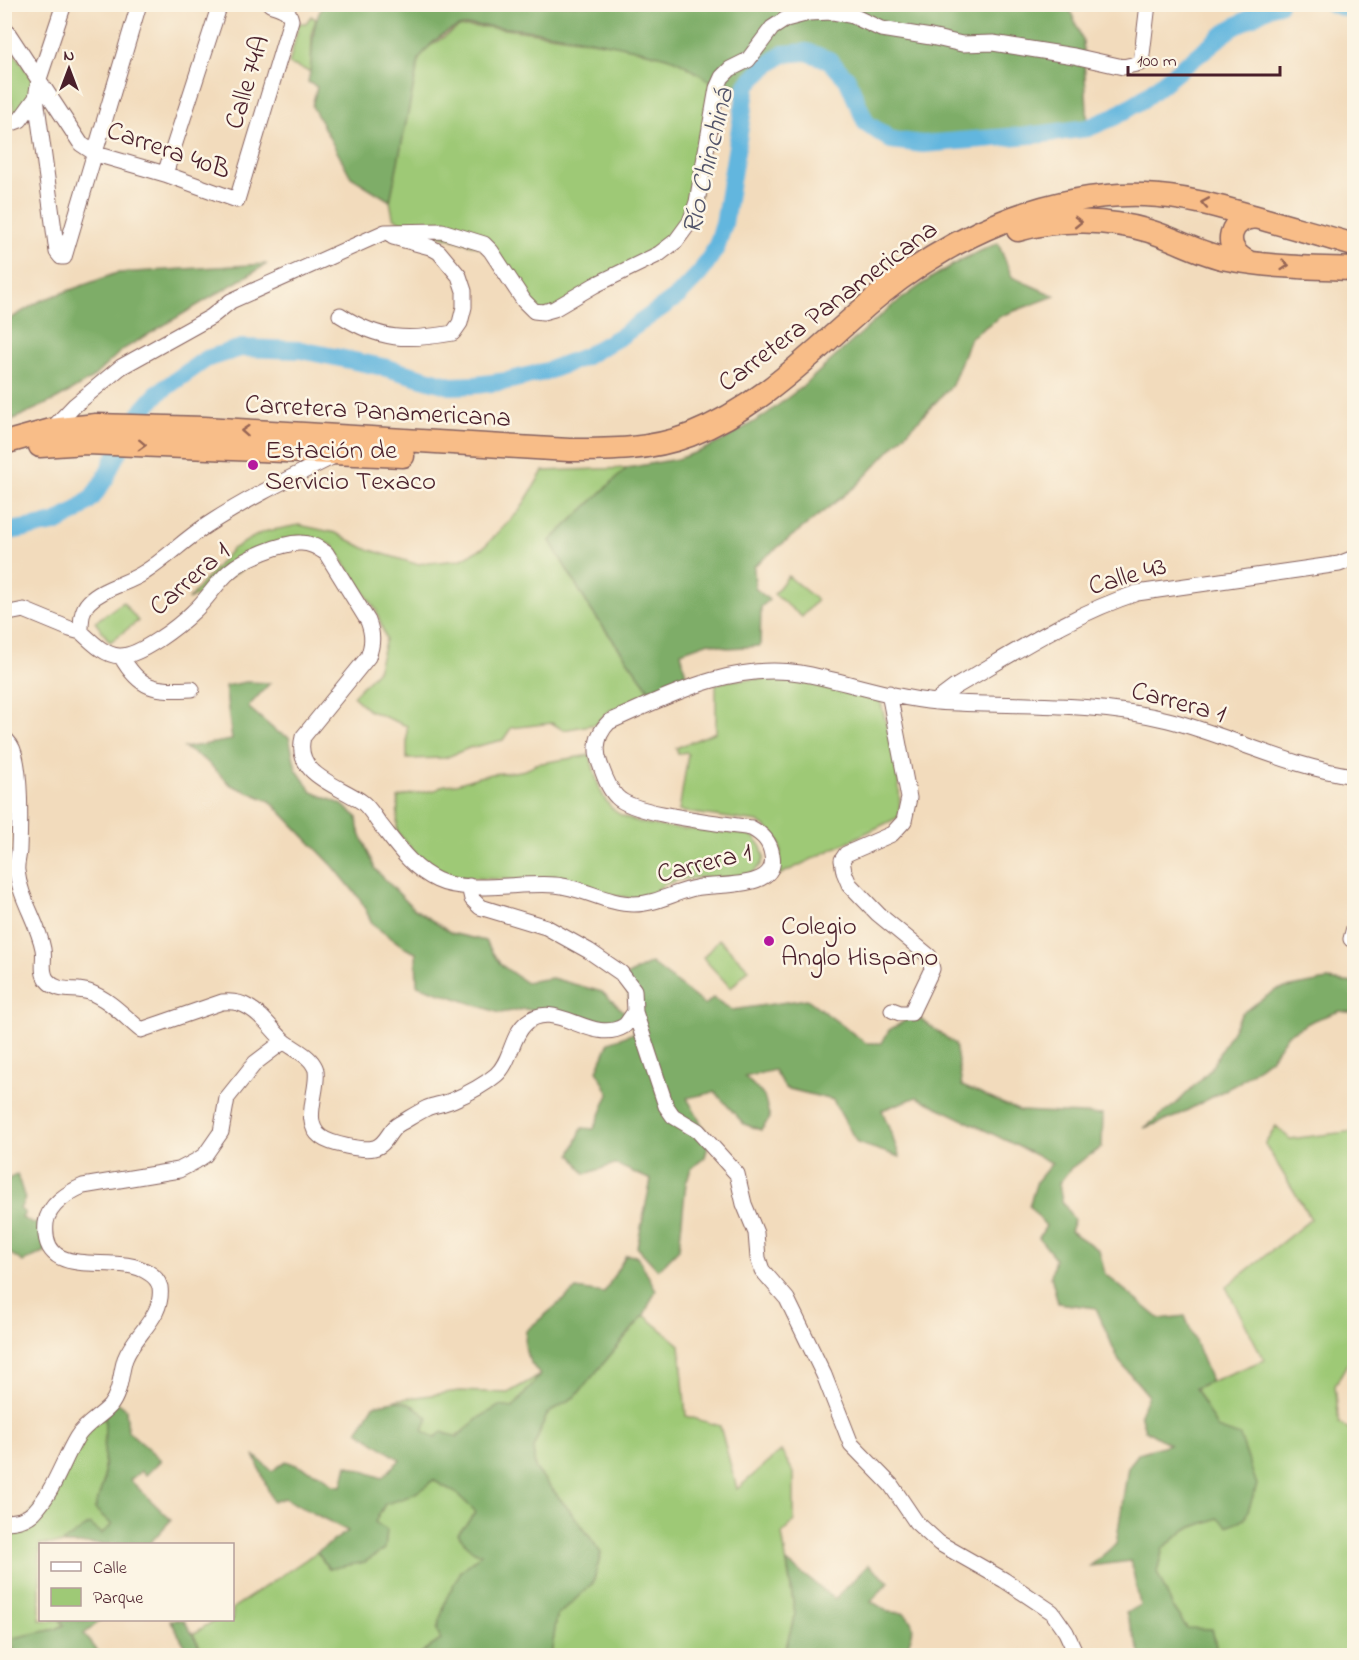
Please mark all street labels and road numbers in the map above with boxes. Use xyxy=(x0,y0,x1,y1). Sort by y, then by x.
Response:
street label: Calle 74A xyxy=(216,31,281,134)
street label: Carrera 40B xyxy=(101,112,235,191)
street label: Carretera Panamericana xyxy=(710,211,947,403)
street label: Carretera Panamericana xyxy=(244,386,512,439)
street label: Carrera 1 xyxy=(141,534,240,626)
street label: Calle 43 xyxy=(1084,548,1171,607)
street label: Carrera 1 xyxy=(1127,672,1230,735)
street label: Carrera 1 xyxy=(653,834,756,895)

